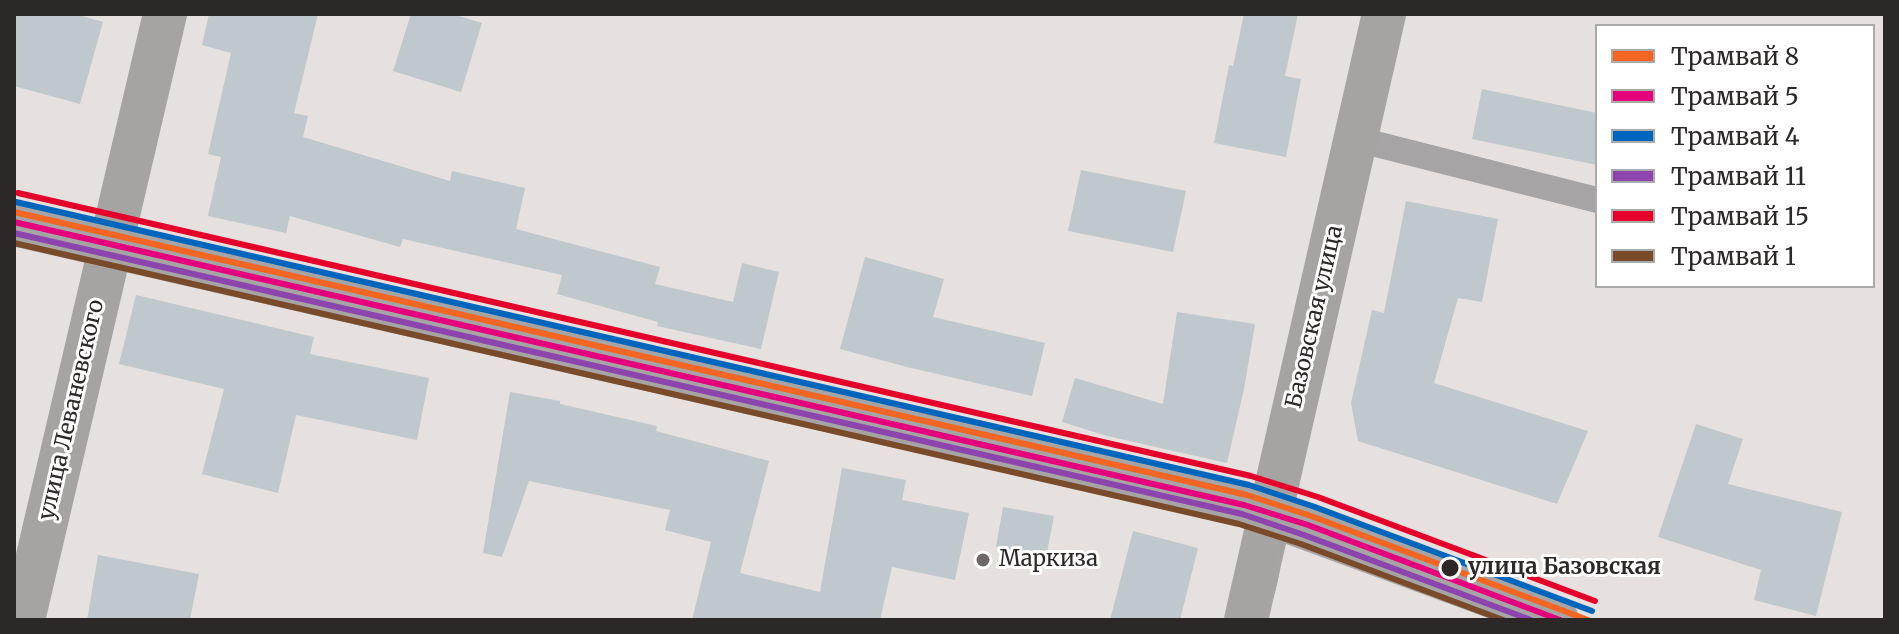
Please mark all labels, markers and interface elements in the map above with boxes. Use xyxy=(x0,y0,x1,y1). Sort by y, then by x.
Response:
legend xyxy=(1595,24,1875,288)
text: Трамвай 8 xyxy=(1671,41,1799,72)
text: Трамвай 5 xyxy=(1671,81,1799,112)
text: Трамвай 4 xyxy=(1671,121,1800,152)
text: Трамвай 11 xyxy=(1671,161,1806,192)
text: Трамвай 15 xyxy=(1671,201,1809,232)
street label: Базовская улица xyxy=(1281,223,1349,411)
text: Трамвай 1 xyxy=(1671,241,1796,272)
street label: улица Леваневского xyxy=(34,297,110,523)
place label: Маркиза xyxy=(999,547,1098,573)
marker: Маркиза xyxy=(974,551,992,569)
place label: улица Базовская xyxy=(1468,555,1661,581)
marker: улица Базовская xyxy=(1439,557,1461,579)

